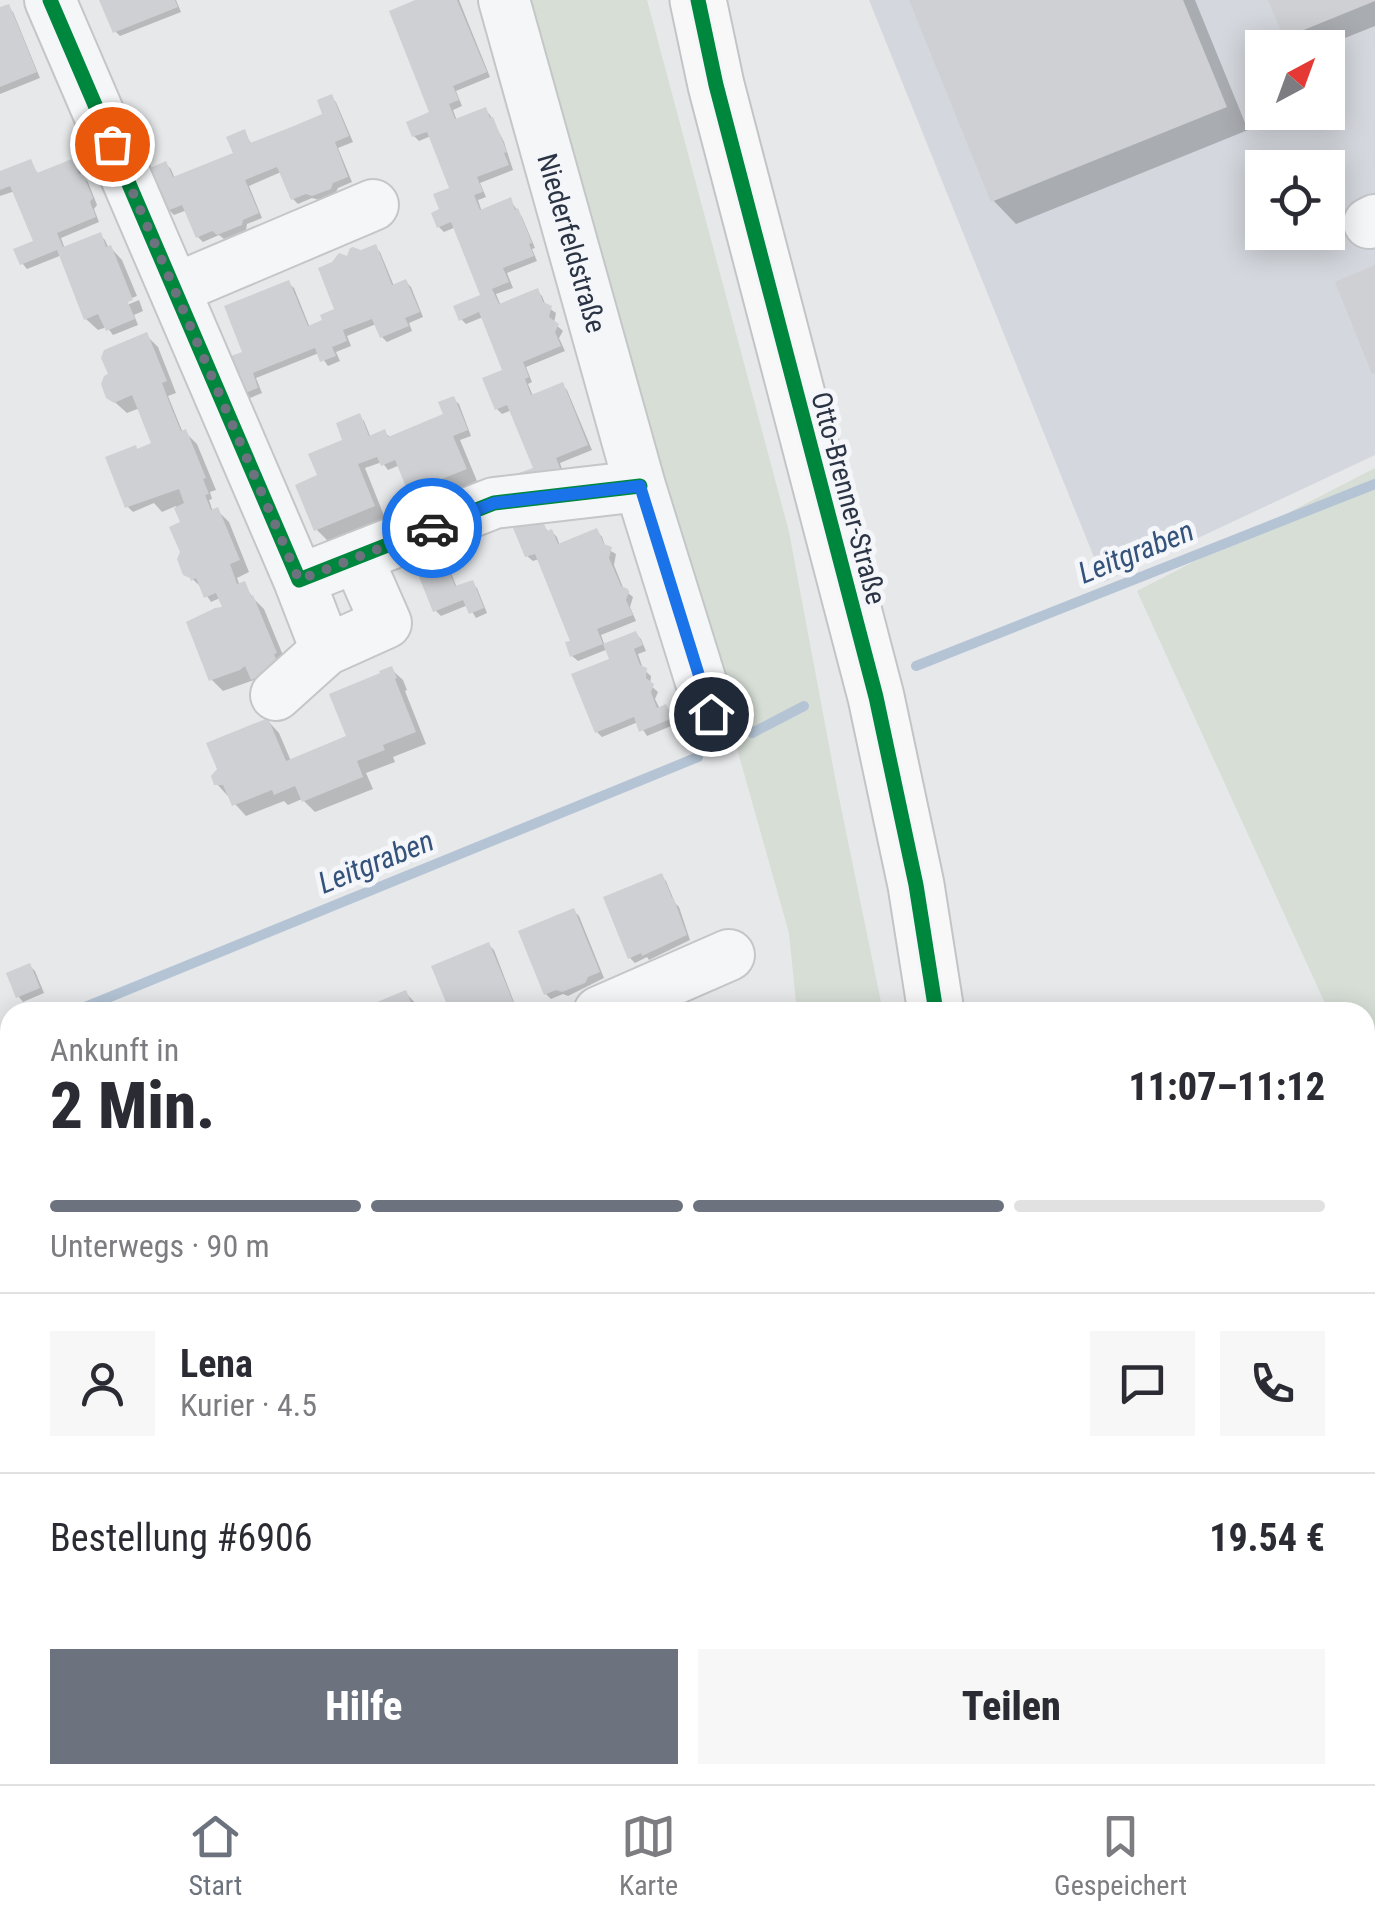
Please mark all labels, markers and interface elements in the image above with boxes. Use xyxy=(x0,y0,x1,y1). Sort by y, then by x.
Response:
north arrow xyxy=(1245,30,1345,130)
map controls xyxy=(1245,30,1345,250)
pin xyxy=(70,102,155,187)
icon: bag xyxy=(85,117,140,172)
street label: Niederfeldstraße xyxy=(530,150,613,337)
button: locate xyxy=(1245,150,1345,250)
street label: Otto-Brenner-Straße xyxy=(804,388,893,608)
courier xyxy=(382,478,482,578)
icon: car xyxy=(405,501,460,556)
water label: Leitgraben xyxy=(1073,513,1199,591)
pin xyxy=(669,672,754,757)
icon: home xyxy=(684,687,739,742)
water label: Leitgraben xyxy=(313,823,439,901)
text: Ankunft in xyxy=(50,1031,179,1069)
text: 11:07–11:12 xyxy=(1128,1065,1325,1109)
text: 2 Min. xyxy=(50,1068,215,1144)
text: Unterwegs · 90 m xyxy=(50,1227,270,1265)
button: person xyxy=(50,1331,155,1436)
button: chat xyxy=(1090,1331,1195,1436)
button: phone xyxy=(1220,1331,1325,1436)
text: Lena xyxy=(180,1342,253,1386)
text: Kurier · 4.5 xyxy=(180,1386,317,1424)
text: Bestellung #6906 xyxy=(50,1516,312,1560)
text: 19.54 € xyxy=(1209,1516,1325,1560)
button: Hilfe xyxy=(50,1649,678,1764)
button: Teilen xyxy=(698,1649,1325,1764)
tab: Start xyxy=(188,1809,243,1902)
tab: Karte xyxy=(619,1809,678,1902)
tab: Gespeichert xyxy=(1054,1809,1187,1902)

